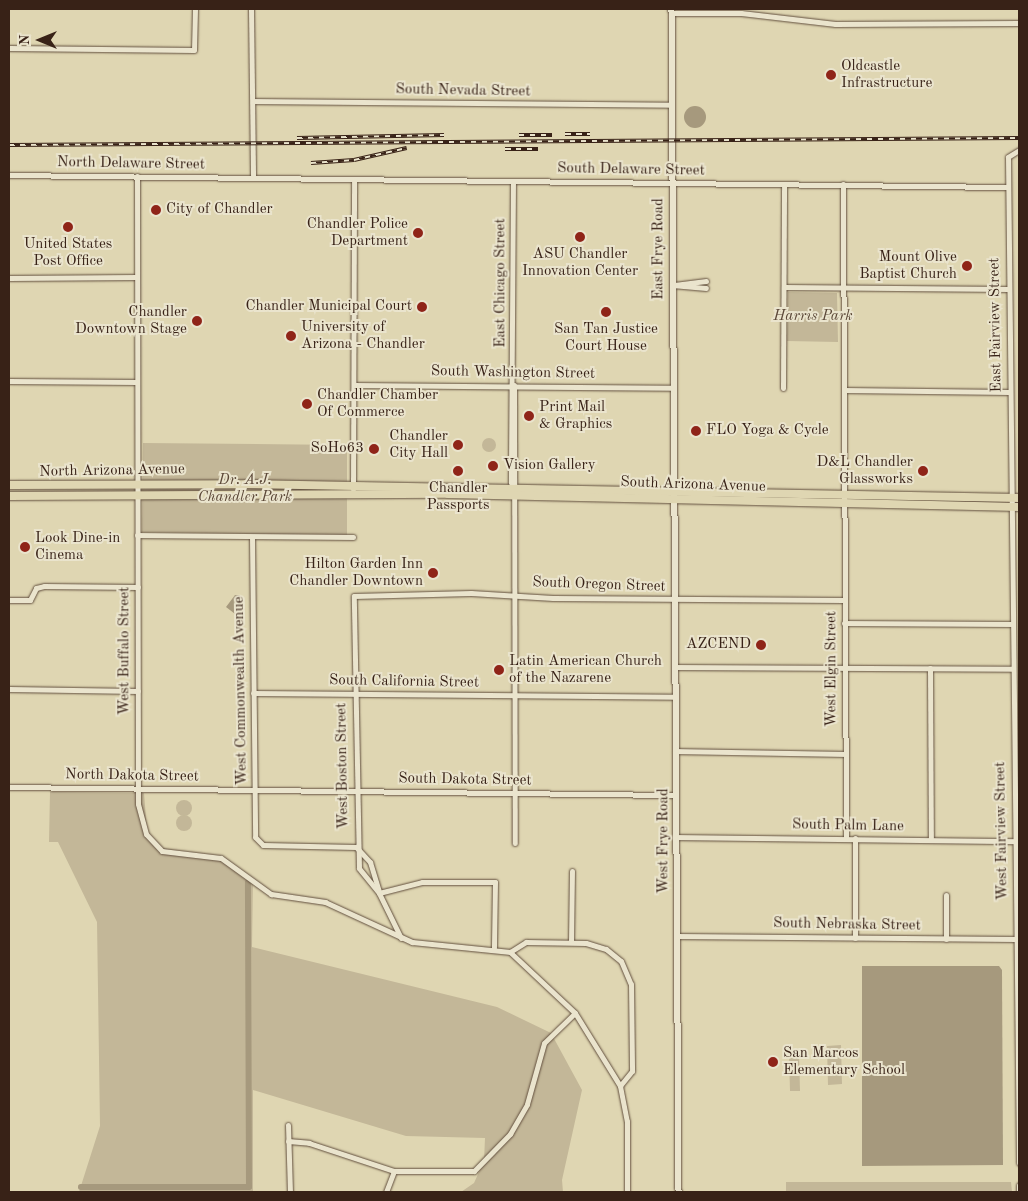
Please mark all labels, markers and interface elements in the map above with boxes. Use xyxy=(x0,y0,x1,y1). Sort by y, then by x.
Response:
north arrow xyxy=(15,15,65,65)
text: N xyxy=(18,35,32,45)
place label: Oldcastle Infrastructure xyxy=(841,57,932,92)
marker: Oldcastle Infrastructure xyxy=(825,69,837,81)
street label: South Nevada Street xyxy=(395,81,531,101)
street label: North Delaware Street xyxy=(57,154,205,174)
street label: South Delaware Street xyxy=(557,160,705,180)
street label: East Frye Road xyxy=(650,198,668,300)
place label: City of Chandler xyxy=(166,201,273,219)
marker: City of Chandler xyxy=(150,204,162,216)
place label: Chandler Police Department xyxy=(307,215,408,250)
street label: East Chicago Street xyxy=(492,218,510,348)
marker: United States Post Office xyxy=(62,221,74,233)
marker: Chandler Police Department xyxy=(412,227,424,239)
marker: ASU Chandler Innovation Center xyxy=(574,231,586,243)
place label: United States Post Office xyxy=(24,235,112,270)
place label: ASU Chandler Innovation Center xyxy=(522,245,638,280)
place label: Mount Olive Baptist Church xyxy=(859,248,957,283)
street label: East Fairview Street xyxy=(986,257,1006,393)
marker: Mount Olive Baptist Church xyxy=(961,260,973,272)
place label: Chandler Municipal Court xyxy=(246,298,412,316)
marker: Chandler Municipal Court xyxy=(416,301,428,313)
place label: Chandler Downtown Stage xyxy=(75,303,187,338)
marker: San Tan Justice Court House xyxy=(600,306,612,318)
park label: Harris Park xyxy=(773,308,853,326)
marker: Chandler Downtown Stage xyxy=(191,315,203,327)
place label: University of Arizona - Chandler xyxy=(301,318,425,353)
place label: San Tan Justice Court House xyxy=(554,320,658,355)
marker: University of Arizona - Chandler xyxy=(285,330,297,342)
street label: South Washington Street xyxy=(431,363,595,383)
place label: Chandler Chamber Of Commerce xyxy=(317,386,438,421)
marker: Chandler Chamber Of Commerce xyxy=(301,398,313,410)
place label: Print Mail & Graphics xyxy=(539,398,612,433)
marker: Print Mail & Graphics xyxy=(523,410,535,422)
place label: FLO Yoga & Cycle xyxy=(706,422,829,440)
marker: FLO Yoga & Cycle xyxy=(690,425,702,437)
place label: Chandler City Hall xyxy=(389,427,448,462)
marker: Chandler City Hall xyxy=(452,439,464,451)
place label: SoHo63 xyxy=(311,440,364,458)
marker: SoHo63 xyxy=(368,443,380,455)
place label: D&L Chandler Glassworks xyxy=(817,453,913,488)
place label: Vision Gallery xyxy=(503,457,596,475)
marker: Vision Gallery xyxy=(487,460,499,472)
street label: North Arizona Avenue xyxy=(39,461,185,481)
marker: Chandler Passports xyxy=(452,465,464,477)
marker: D&L Chandler Glassworks xyxy=(917,465,929,477)
park label: Dr. A.J. Chandler Park xyxy=(198,471,292,506)
street label: South Arizona Avenue xyxy=(620,473,766,497)
place label: Chandler Passports xyxy=(426,479,490,514)
place label: Look Dine-in Cinema xyxy=(35,529,120,564)
marker: Look Dine-in Cinema xyxy=(19,541,31,553)
place label: Hilton Garden Inn Chandler Downtown xyxy=(289,555,423,590)
marker: Hilton Garden Inn Chandler Downtown xyxy=(427,567,439,579)
street label: South Oregon Street xyxy=(532,574,666,596)
street label: West Buffalo Street xyxy=(116,587,134,715)
street label: West Commonwealth Avenue xyxy=(230,596,252,786)
street label: West Elgin Street xyxy=(823,611,841,727)
place label: AZCEND xyxy=(686,636,751,654)
marker: AZCEND xyxy=(755,639,767,651)
place label: Latin American Church of the Nazarene xyxy=(509,652,662,687)
marker: Latin American Church of the Nazarene xyxy=(493,664,505,676)
street label: South California Street xyxy=(329,672,479,692)
street label: West Boston Street xyxy=(333,703,353,829)
street label: West Fairview Street xyxy=(992,761,1012,901)
street label: North Dakota Street xyxy=(65,766,199,786)
street label: South Dakota Street xyxy=(398,770,532,790)
street label: West Frye Road xyxy=(655,788,673,894)
street label: South Palm Lane xyxy=(792,816,904,836)
street label: South Nebraska Street xyxy=(773,915,921,935)
place label: San Marcos Elementary School xyxy=(783,1044,905,1079)
marker: San Marcos Elementary School xyxy=(767,1056,779,1068)

